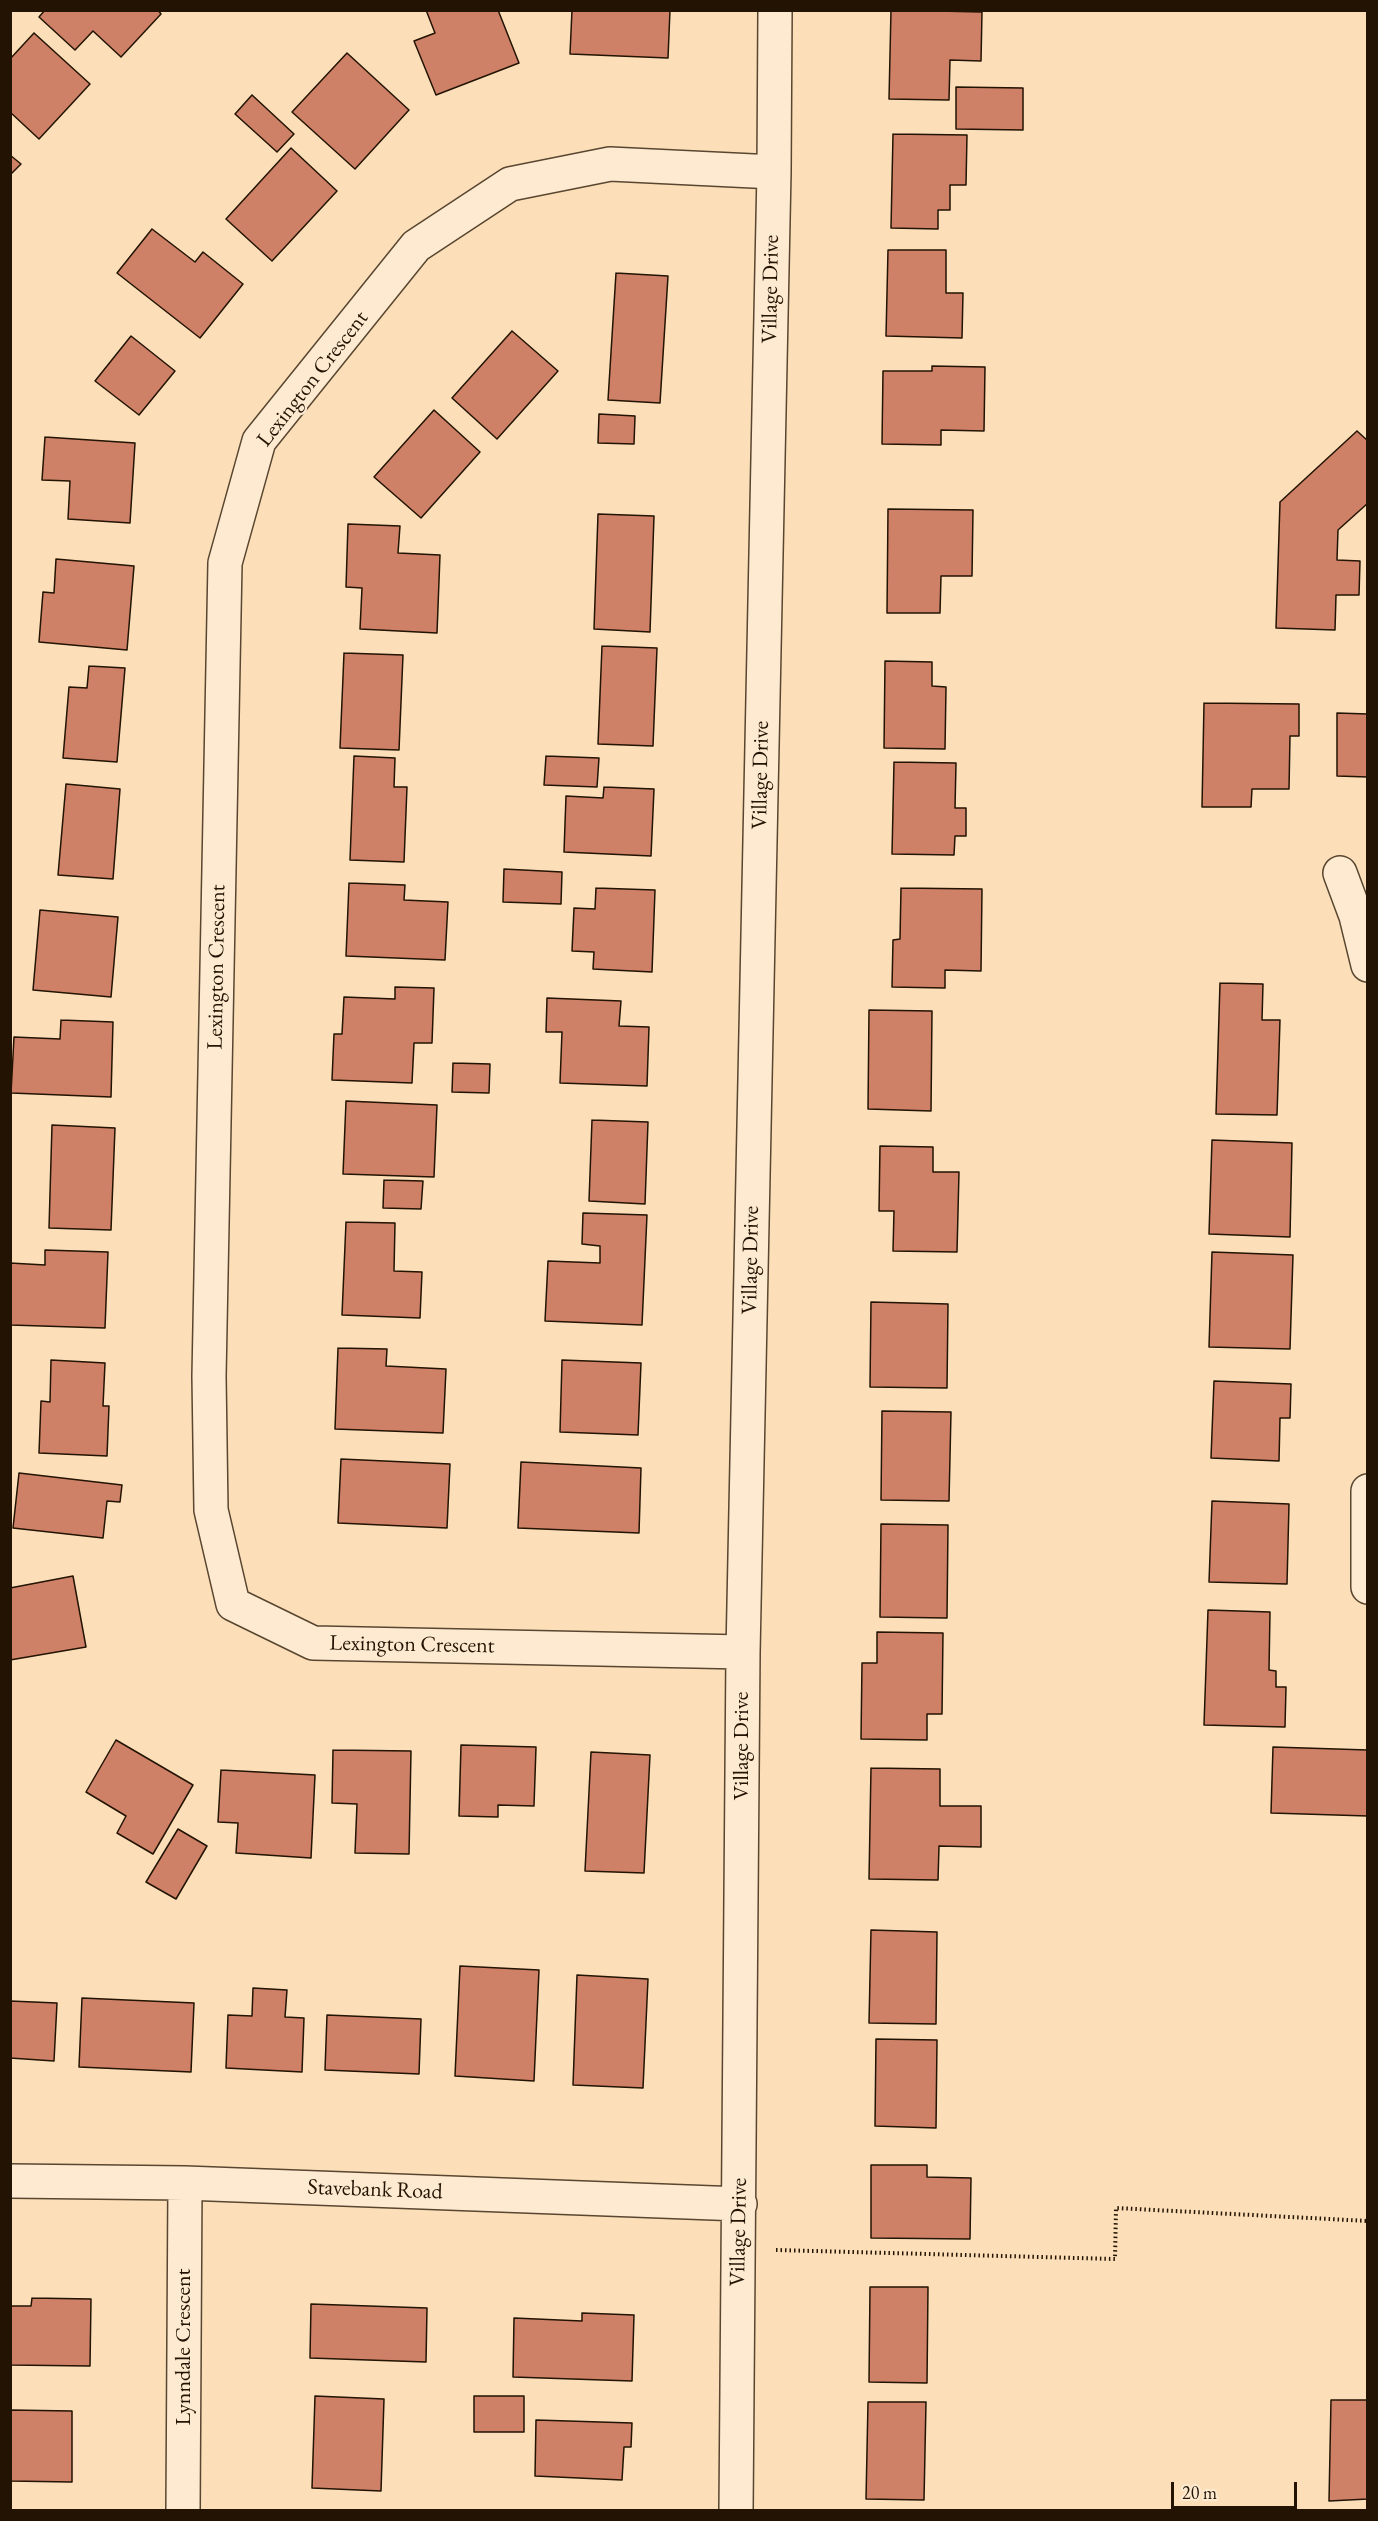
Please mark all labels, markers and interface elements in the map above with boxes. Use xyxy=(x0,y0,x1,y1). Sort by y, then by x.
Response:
street label: Village Drive xyxy=(757,234,785,344)
street label: Lexington Crescent xyxy=(252,306,374,452)
street label: Village Drive xyxy=(747,720,775,830)
street label: Lexington Crescent xyxy=(202,884,232,1050)
street label: Village Drive xyxy=(737,1205,765,1315)
street label: Lexington Crescent xyxy=(329,1630,495,1660)
street label: Village Drive xyxy=(729,1692,755,1800)
street label: Stavebank Road xyxy=(307,2174,443,2206)
street label: Village Drive xyxy=(725,2177,753,2287)
street label: Lynndale Crescent xyxy=(171,2268,197,2426)
scale bar xyxy=(1174,2470,1300,2508)
text: 20 m xyxy=(1182,2481,1217,2504)

